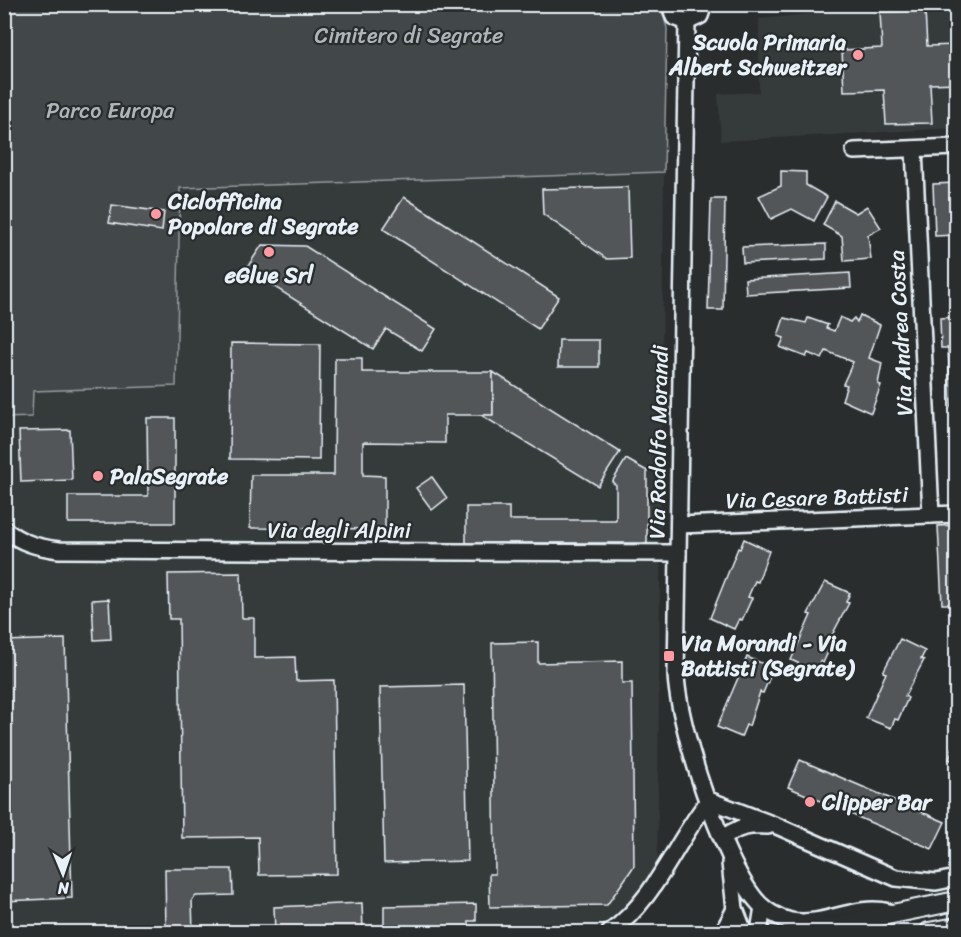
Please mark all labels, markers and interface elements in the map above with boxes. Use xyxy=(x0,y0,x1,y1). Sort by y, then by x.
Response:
park label: Cimitero di Segrate xyxy=(315,16,503,55)
place label: Scuola Primaria Albert Schweitzer xyxy=(668,23,848,87)
marker: Scuola Primaria Albert Schweitzer xyxy=(851,48,865,62)
park label: Parco Europa xyxy=(46,91,175,130)
place label: Ciclofficina Popolare di Segrate xyxy=(167,182,359,246)
marker: Ciclofficina Popolare di Segrate xyxy=(149,207,163,221)
marker: eGlue Srl xyxy=(262,245,276,259)
street label: Via Andrea Costa xyxy=(877,249,924,417)
place label: eGlue Srl xyxy=(224,256,314,295)
street label: Via Rodolfo Morandi xyxy=(637,344,680,539)
place label: PalaSegrate xyxy=(110,457,229,496)
marker: PalaSegrate xyxy=(91,469,105,483)
street label: Via Cesare Battisti xyxy=(725,475,910,520)
street label: Via degli Alpini xyxy=(267,511,412,550)
place label: Via Morandi - Via Battisti (Segrate) xyxy=(681,624,856,688)
marker: Via Morandi - Via Battisti (Segrate) xyxy=(662,649,676,663)
place label: Clipper Bar xyxy=(821,783,933,822)
marker: Clipper Bar xyxy=(803,795,817,809)
north arrow xyxy=(33,844,93,904)
text: N xyxy=(57,874,71,903)

